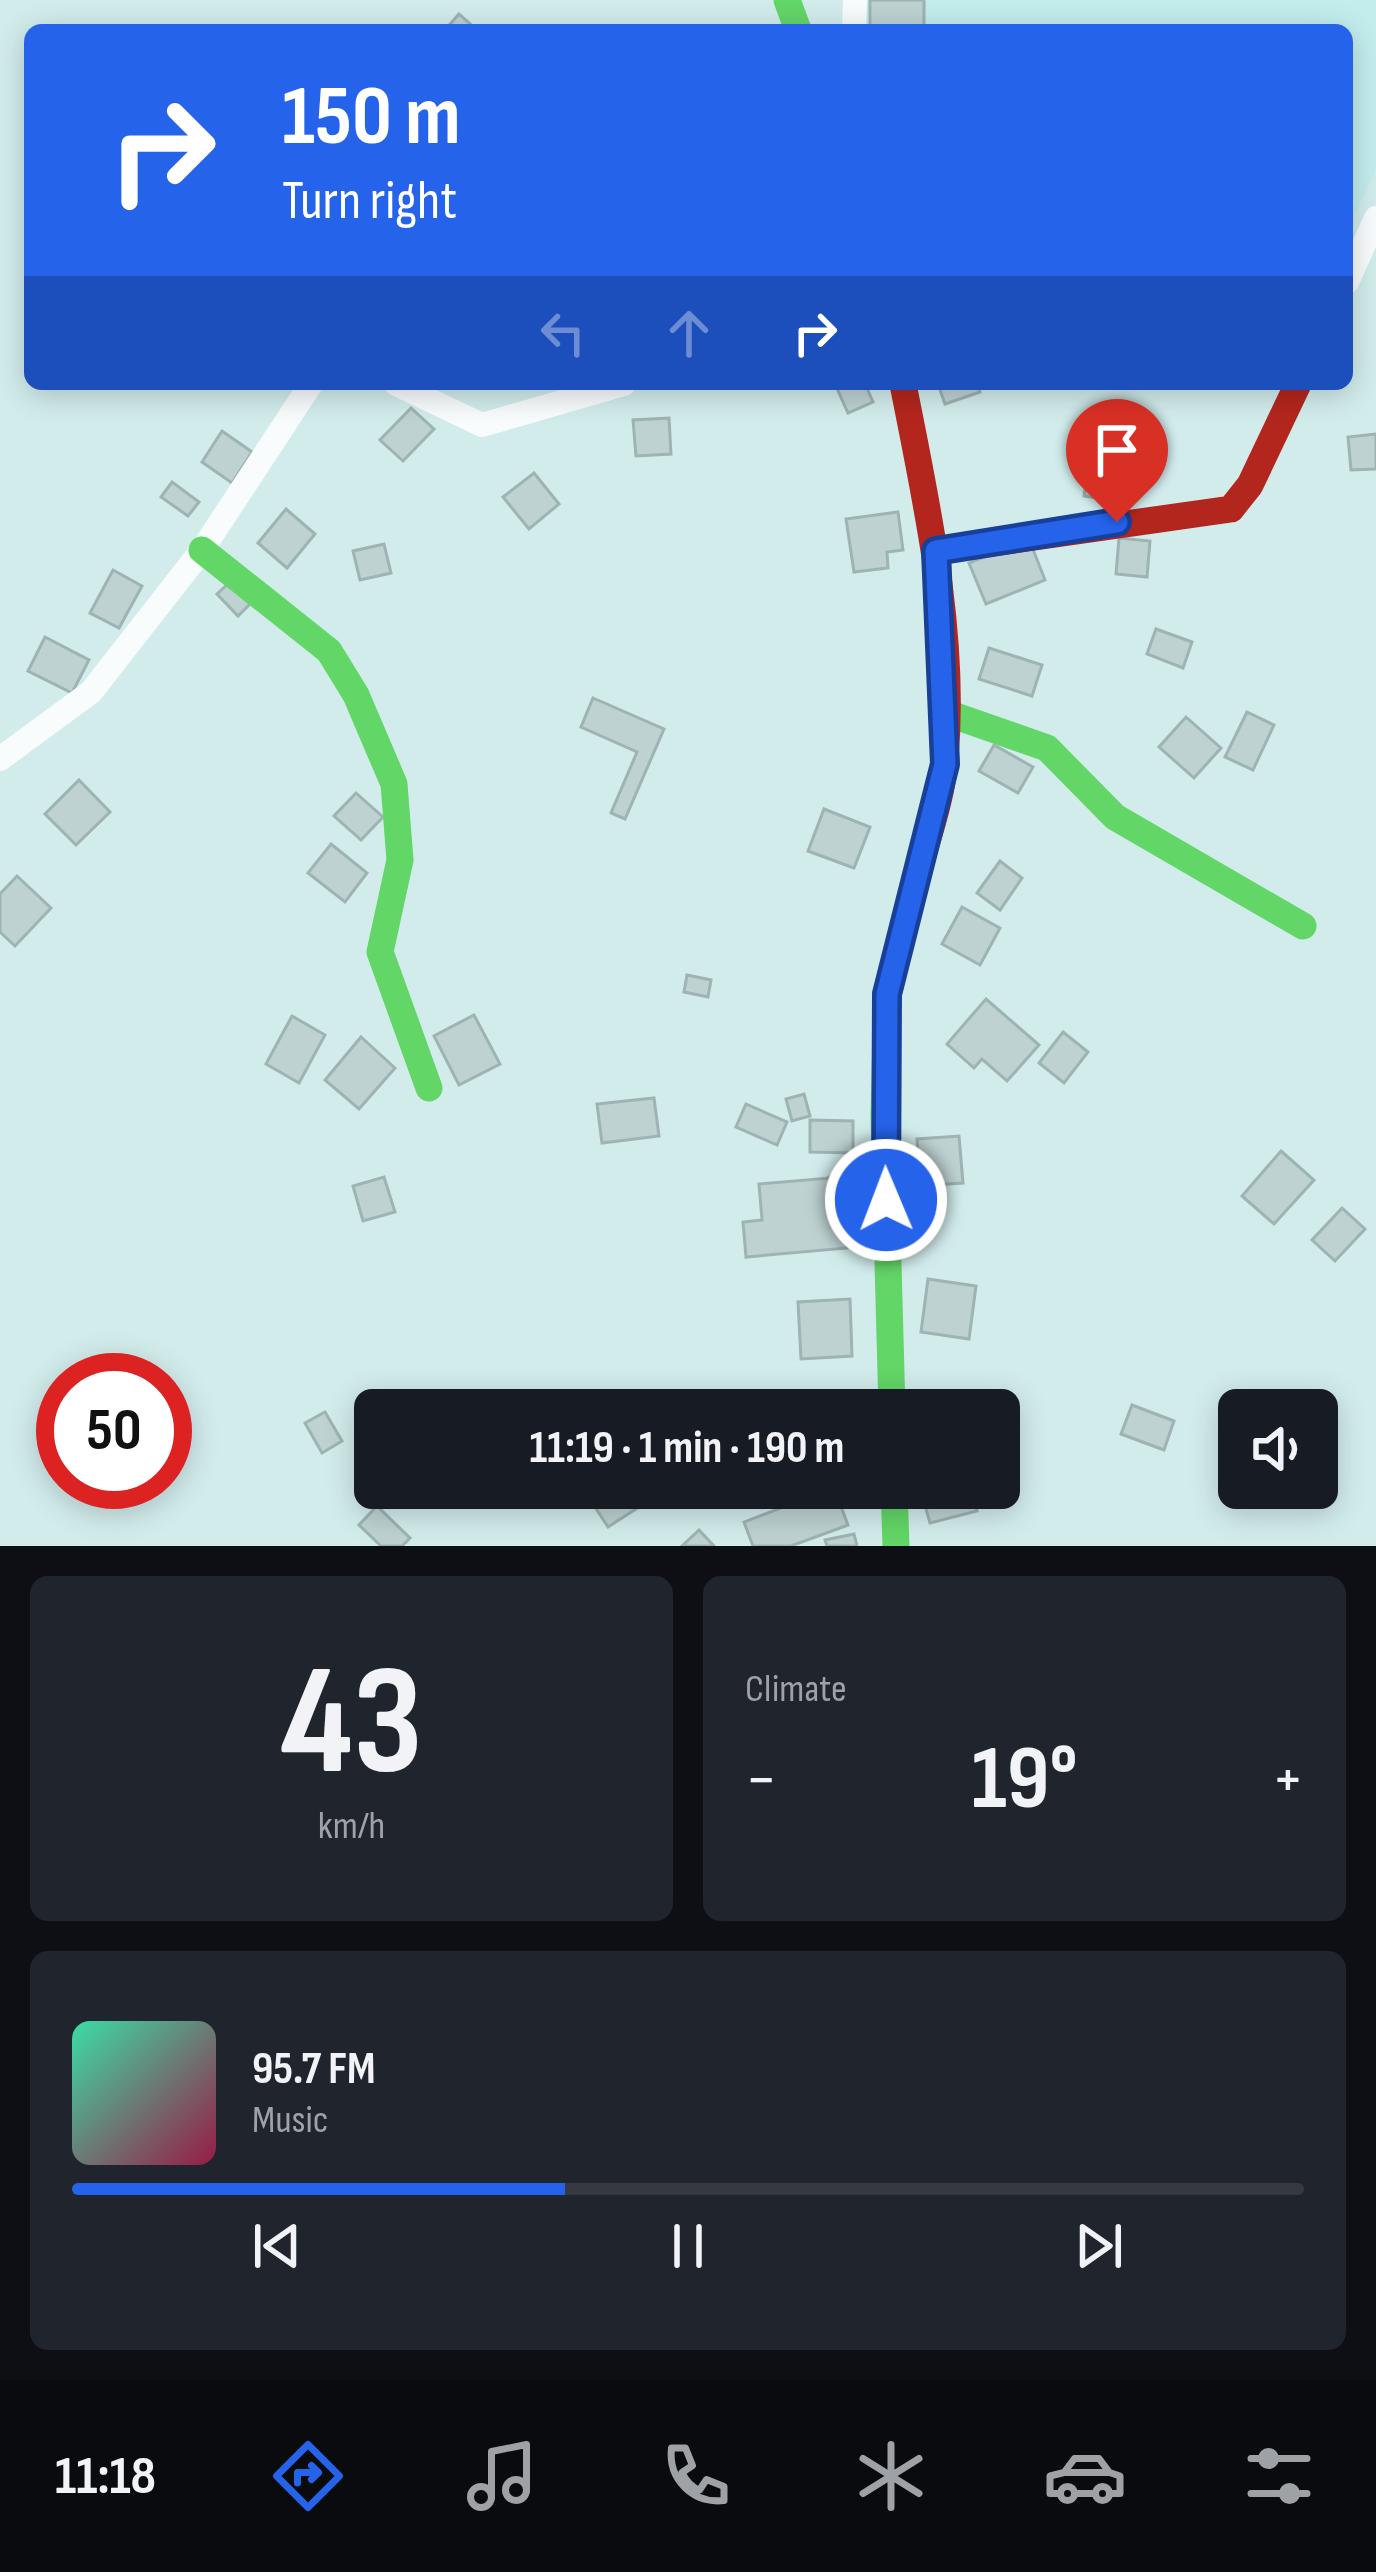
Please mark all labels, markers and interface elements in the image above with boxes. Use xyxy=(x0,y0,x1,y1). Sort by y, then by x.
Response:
text: 150 m xyxy=(282,67,461,168)
icon: right xyxy=(84,72,240,228)
text: Turn right xyxy=(282,169,457,234)
icon: left xyxy=(530,300,596,366)
icon: ahead xyxy=(656,300,722,366)
icon: right xyxy=(782,300,848,366)
pin xyxy=(1066,399,1168,522)
icon: arrive xyxy=(1084,417,1150,483)
position arrow xyxy=(823,1137,949,1263)
speed limit sign: 50 xyxy=(36,1353,192,1509)
map controls xyxy=(1218,1389,1338,1509)
button: sound xyxy=(1218,1389,1338,1509)
text: 11:19 · 1 min · 190 m xyxy=(530,1421,844,1476)
text: 43 xyxy=(280,1631,423,1818)
text: Climate xyxy=(745,1666,847,1713)
text: 19° xyxy=(971,1726,1078,1834)
text: − xyxy=(745,1741,777,1820)
text: + xyxy=(1272,1741,1304,1820)
text: km/h xyxy=(318,1803,385,1850)
text: 95.7 FM xyxy=(252,2042,376,2097)
text: Music xyxy=(252,2097,328,2144)
icon: previous xyxy=(244,2213,310,2279)
icon: pause xyxy=(655,2213,721,2279)
icon: next xyxy=(1066,2213,1132,2279)
icon: directions xyxy=(266,2434,350,2518)
icon: music xyxy=(460,2434,544,2518)
icon: phone xyxy=(654,2434,738,2518)
icon: climate xyxy=(849,2434,933,2518)
icon: car xyxy=(1043,2434,1127,2518)
icon: filters xyxy=(1237,2434,1321,2518)
text: 11:18 xyxy=(55,2444,156,2509)

